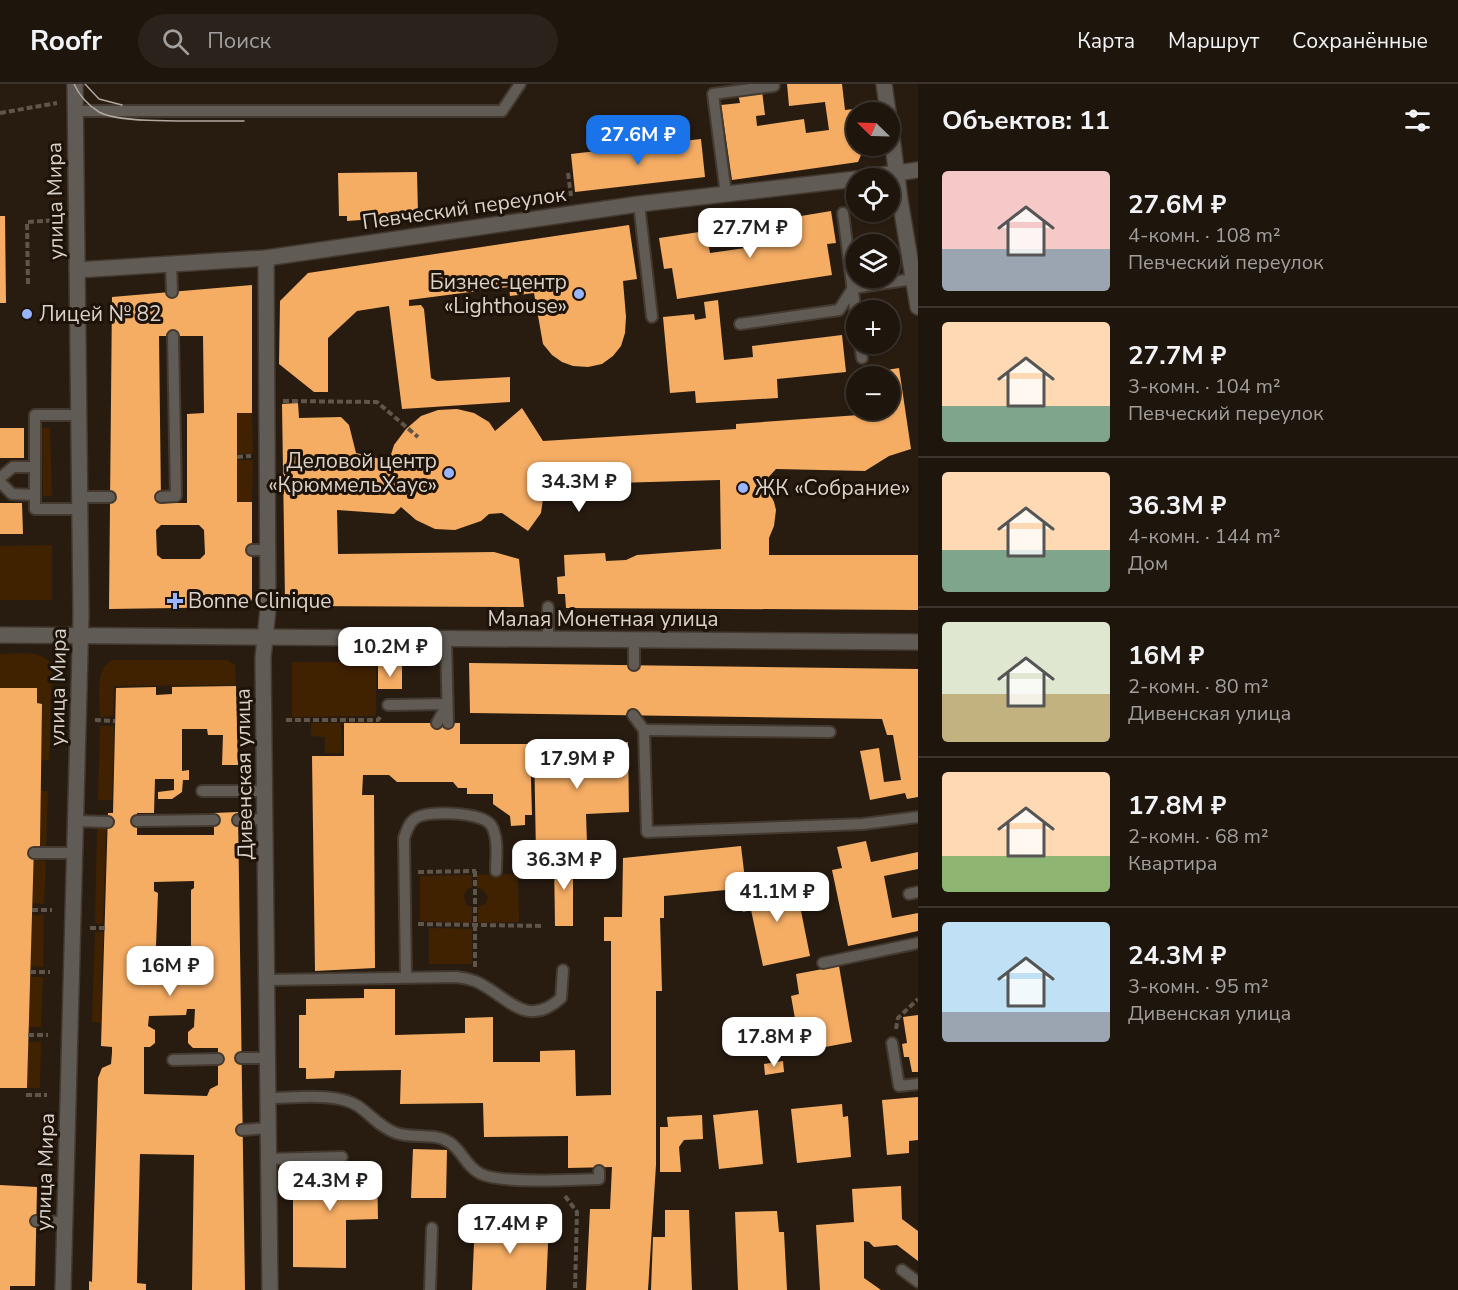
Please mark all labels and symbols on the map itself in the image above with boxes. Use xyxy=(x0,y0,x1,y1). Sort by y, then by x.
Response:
north arrow xyxy=(846,102,900,156)
pin: 27.6M ₽ xyxy=(583,115,693,166)
street label: улица Мира xyxy=(40,142,70,260)
street label: Певческий переулок xyxy=(360,180,569,236)
pin: 27.7M ₽ xyxy=(695,208,805,259)
place label: Бизнес-центр «Lighthouse» xyxy=(430,268,567,320)
marker: Бизнес-центр «Lighthouse» xyxy=(572,287,586,301)
place label: Лицей № 82 xyxy=(39,300,162,328)
marker: Лицей № 82 xyxy=(20,307,34,321)
place label: Деловой центр «КрюммельХаус» xyxy=(268,447,437,499)
pin: 34.3M ₽ xyxy=(524,462,634,513)
marker: Деловой центр «КрюммельХаус» xyxy=(442,466,456,480)
place label: ЖК «Собрание» xyxy=(755,474,910,502)
marker: ЖК «Собрание» xyxy=(736,481,750,495)
place label: Bonne Clinique xyxy=(188,587,332,615)
marker: Bonne Clinique xyxy=(166,592,184,610)
street label: Малая Монетная улица xyxy=(487,605,719,633)
pin: 10.2M ₽ xyxy=(335,627,445,678)
street label: улица Мира xyxy=(43,628,73,746)
street label: Дивенская улица xyxy=(229,688,259,860)
pin: 17.9M ₽ xyxy=(522,739,632,790)
pin: 36.3M ₽ xyxy=(509,840,619,891)
pin: 41.1M ₽ xyxy=(722,872,832,923)
pin: 16M ₽ xyxy=(128,946,212,997)
pin: 17.8M ₽ xyxy=(719,1017,829,1068)
street label: улица Мира xyxy=(29,1113,61,1231)
pin: 24.3M ₽ xyxy=(275,1161,385,1212)
pin: 17.4M ₽ xyxy=(455,1204,565,1255)

